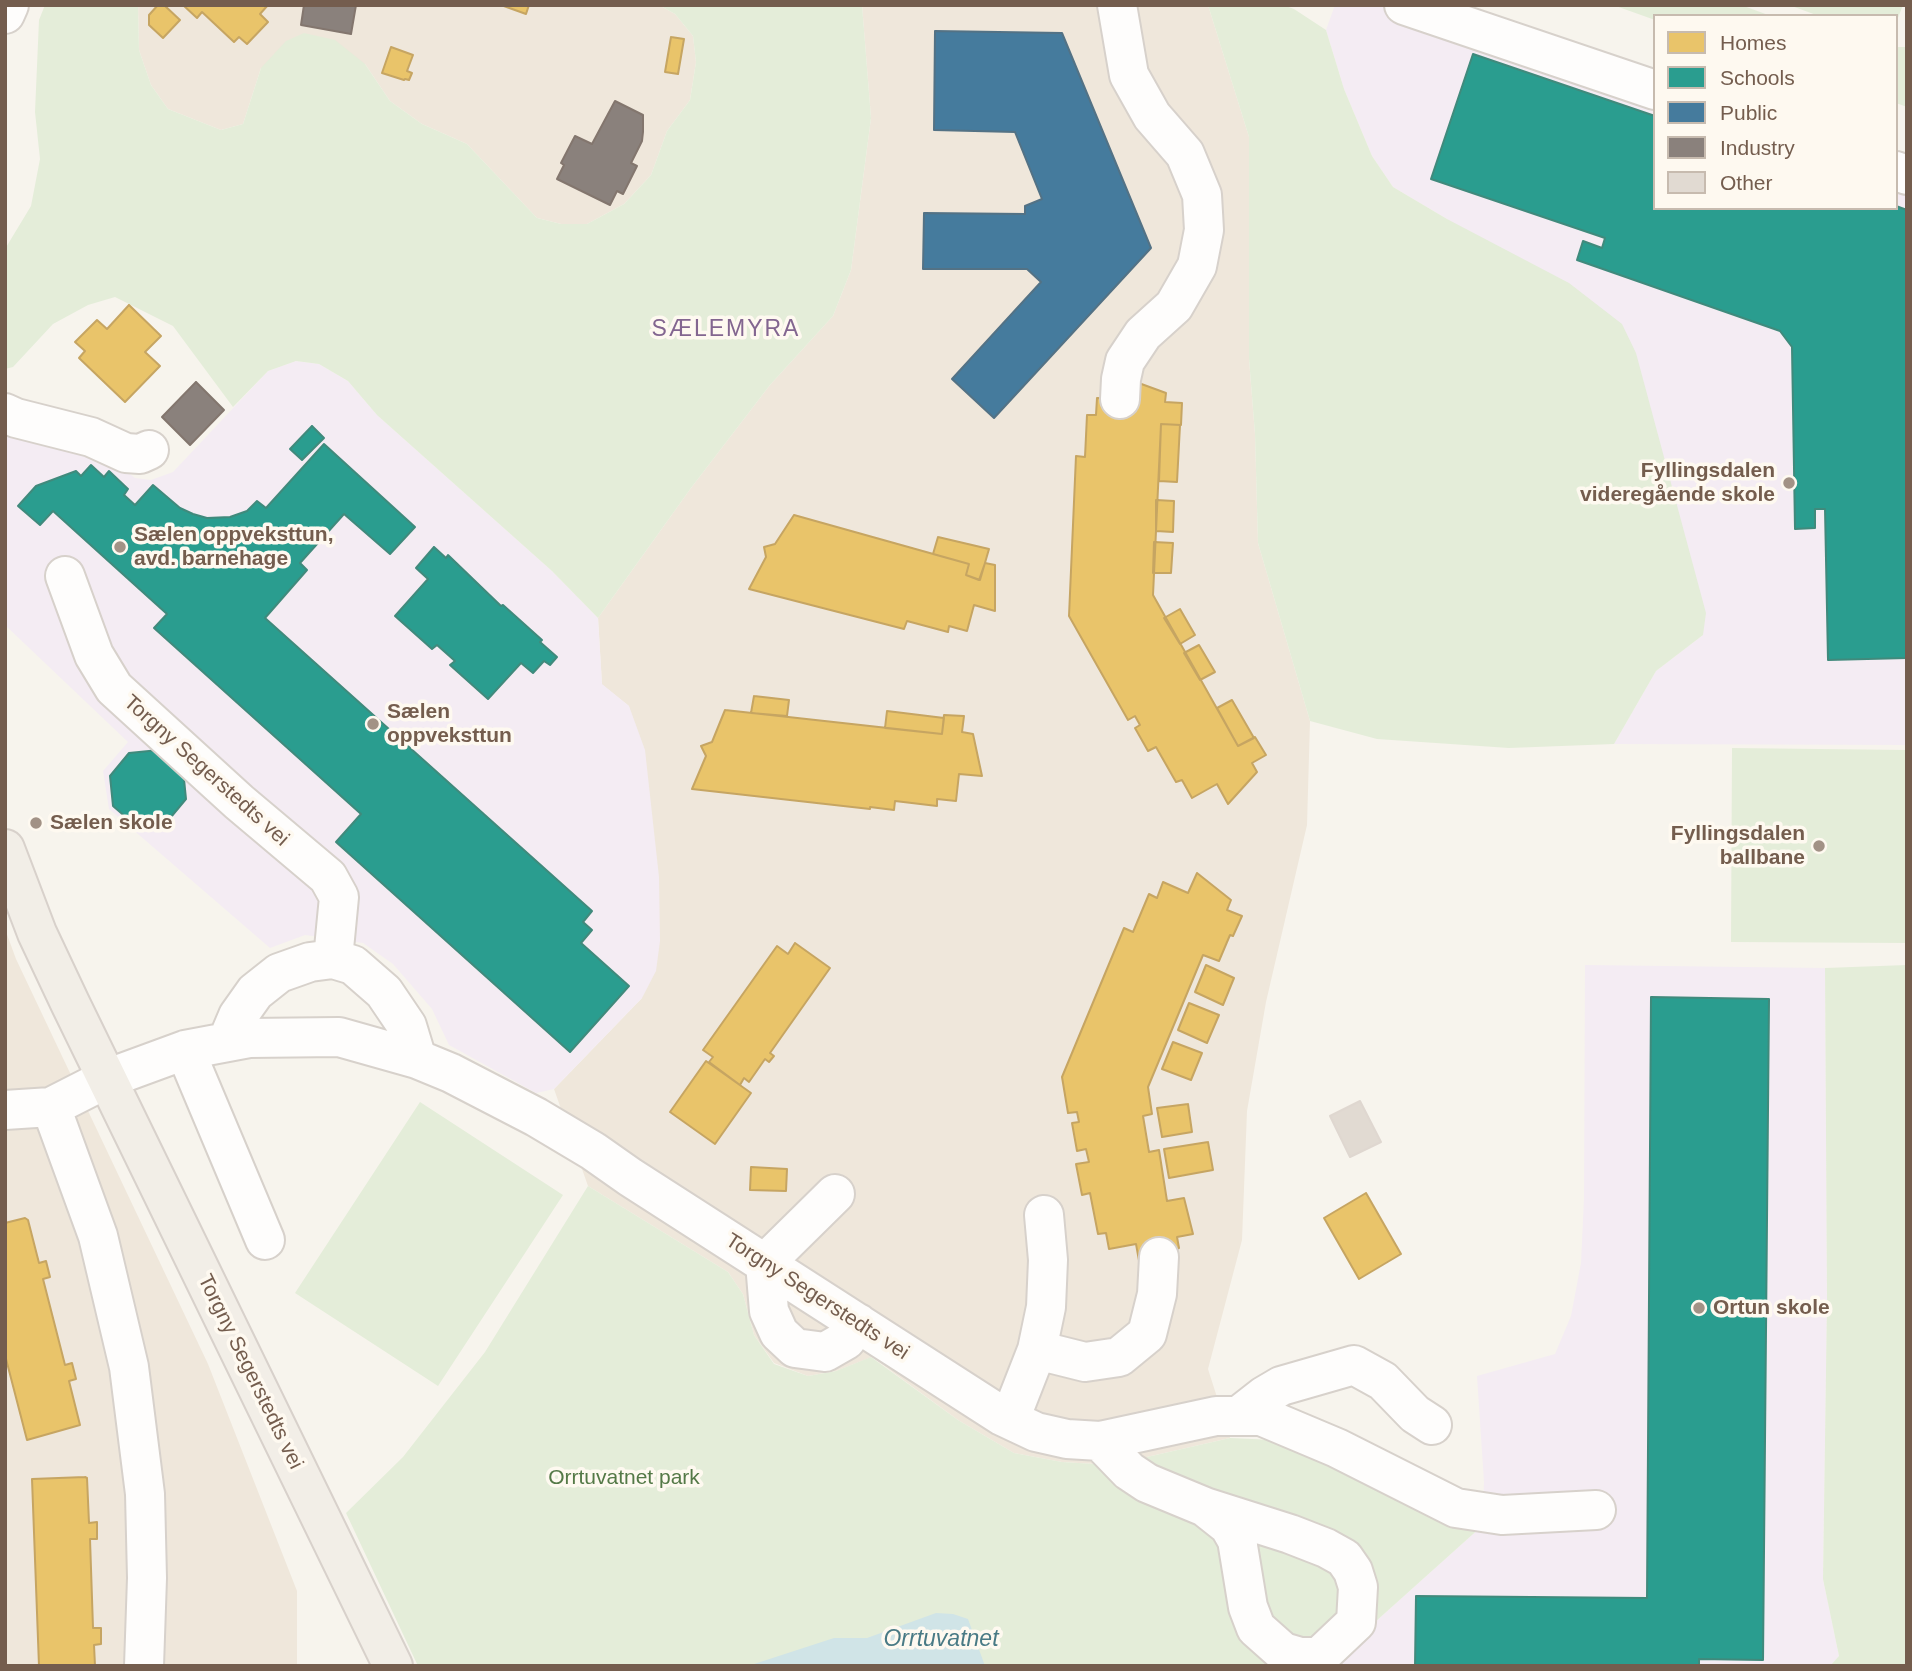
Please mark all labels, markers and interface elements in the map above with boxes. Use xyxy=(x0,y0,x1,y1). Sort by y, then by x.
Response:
legend xyxy=(1653,14,1898,210)
text: Homes xyxy=(1720,31,1787,54)
text: Schools xyxy=(1720,66,1795,89)
text: Public xyxy=(1720,101,1777,124)
text: Industry xyxy=(1720,136,1795,159)
text: Other xyxy=(1720,171,1773,194)
district label: SÆLEMYRA xyxy=(653,316,799,344)
place label: Fyllingsdalen videregående skole xyxy=(1580,458,1775,508)
marker: Fyllingsdalen videregående skole xyxy=(1781,475,1797,491)
place label: Sælen oppveksttun, avd. barnehage xyxy=(134,522,334,572)
marker: Sælen oppveksttun, avd. barnehage xyxy=(112,539,128,555)
street label: Torgny Segerstedts vei xyxy=(118,690,294,852)
place label: Sælen oppveksttun xyxy=(387,699,512,749)
marker: Sælen oppveksttun xyxy=(365,716,381,732)
place label: Sælen skole xyxy=(50,810,173,836)
marker: Sælen skole xyxy=(28,815,44,831)
place label: Fyllingsdalen ballbane xyxy=(1671,821,1805,871)
marker: Fyllingsdalen ballbane xyxy=(1811,838,1827,854)
street label: Torgny Segerstedts vei xyxy=(721,1228,913,1366)
street label: Torgny Segerstedts vei xyxy=(192,1270,308,1474)
place label: Ortun skole xyxy=(1713,1295,1830,1321)
marker: Ortun skole xyxy=(1691,1300,1707,1316)
park label: Orrtuvatnet park xyxy=(548,1465,700,1491)
water label: Orrtuvatnet xyxy=(883,1626,999,1654)

